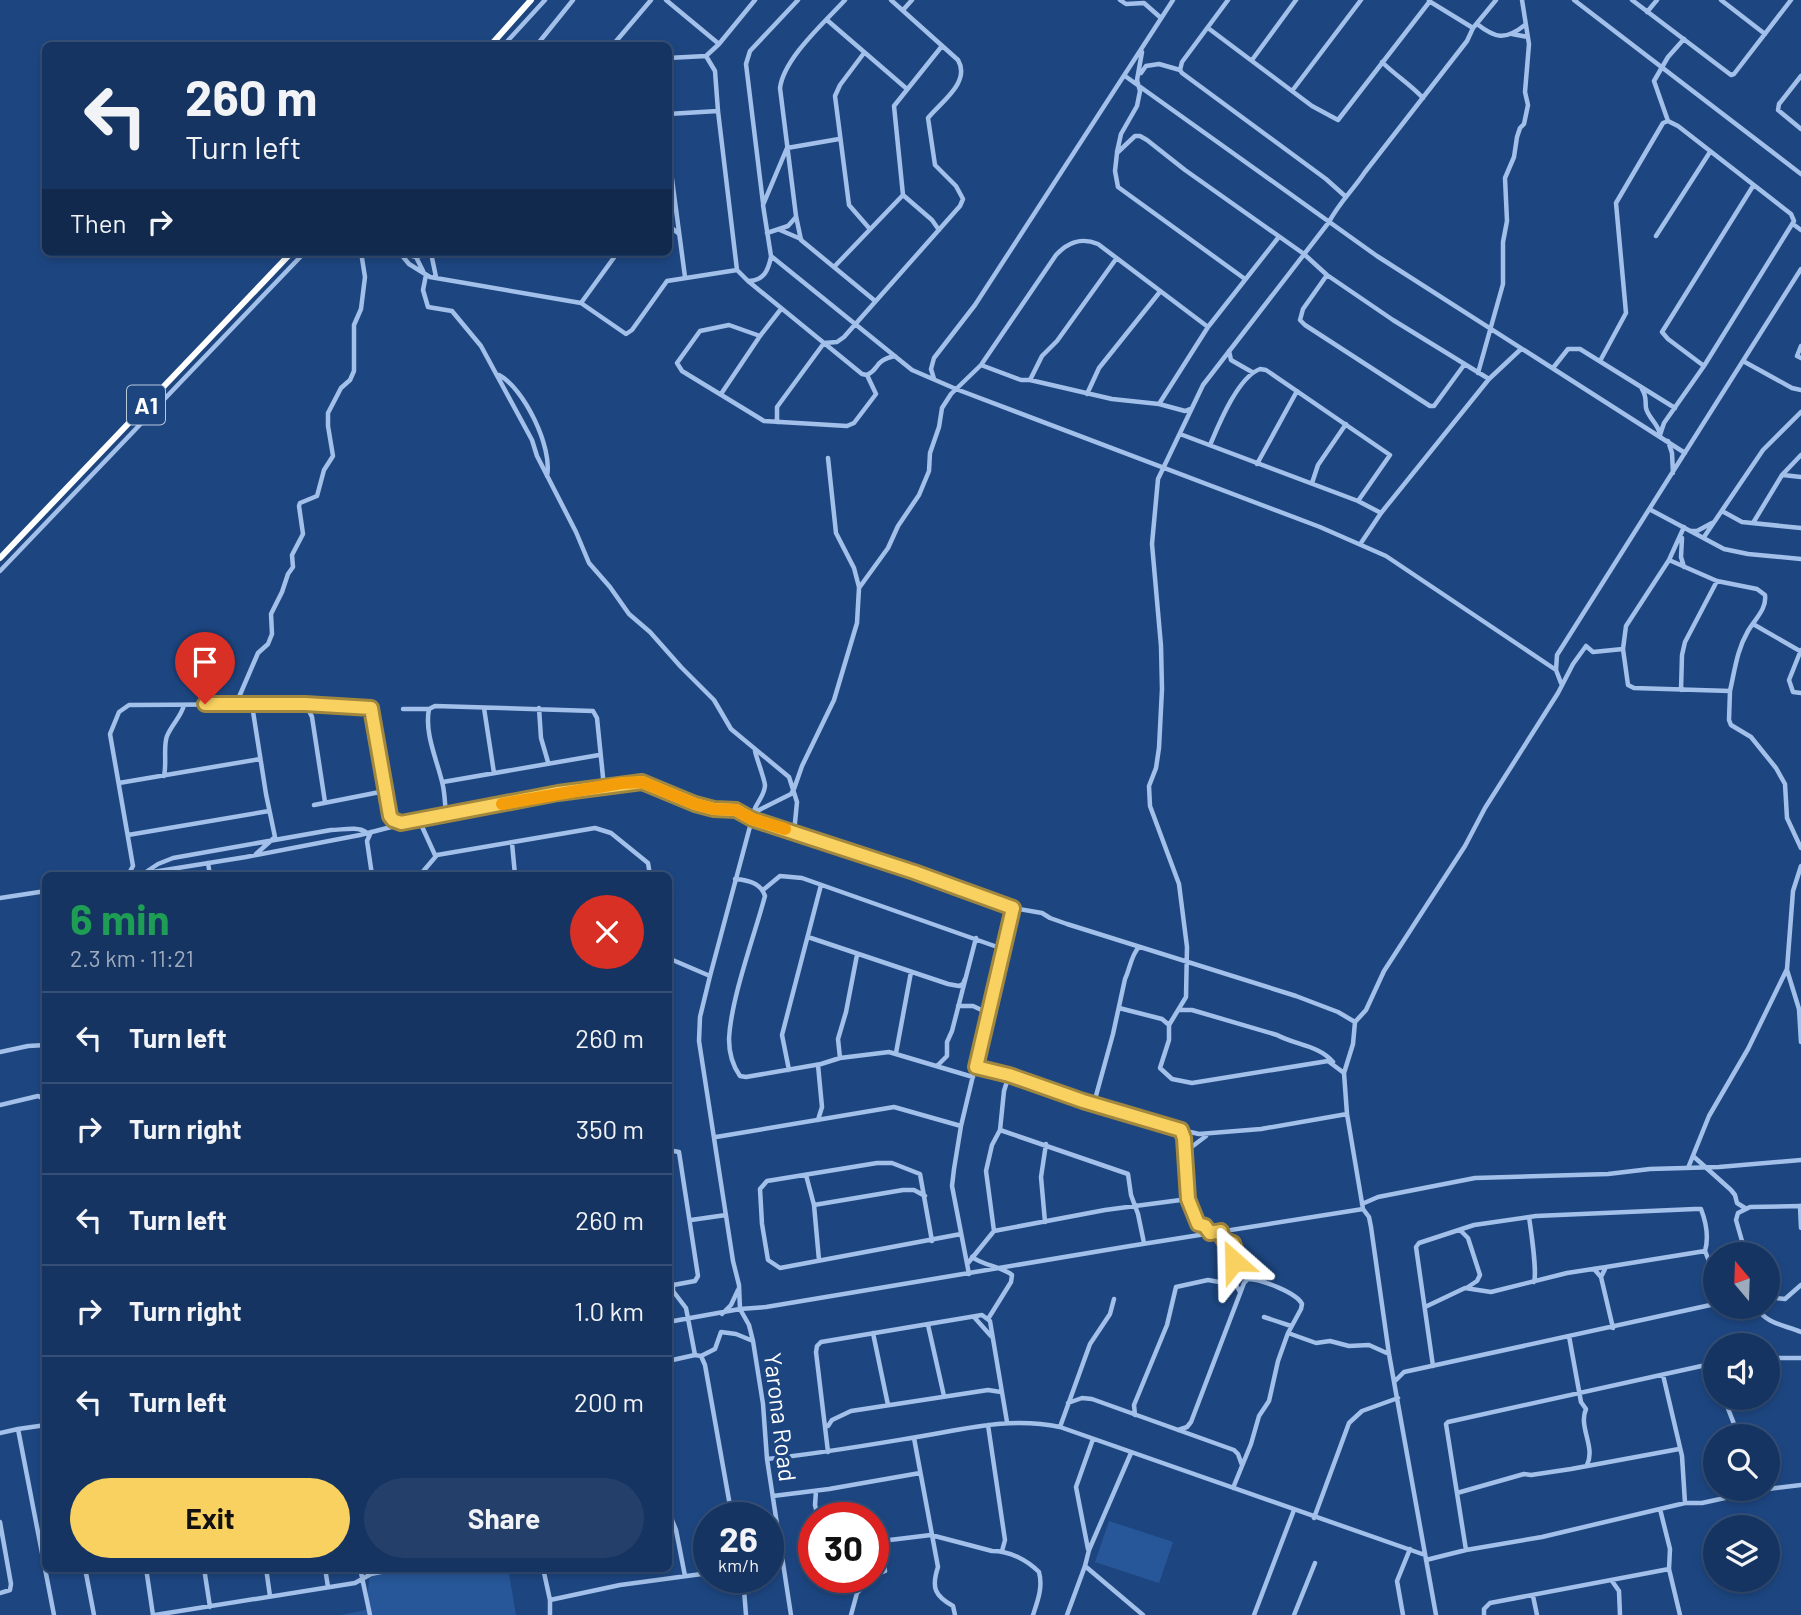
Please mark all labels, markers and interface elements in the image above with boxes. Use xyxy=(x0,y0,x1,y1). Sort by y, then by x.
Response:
text: 260 m xyxy=(185,67,317,126)
icon: left xyxy=(70,70,161,161)
text: Turn left xyxy=(185,127,302,165)
icon: right xyxy=(141,203,179,241)
text: Then xyxy=(70,207,127,238)
road number: A1 xyxy=(127,386,165,424)
pin xyxy=(175,632,235,704)
icon: arrive xyxy=(186,643,224,681)
text: 6 min xyxy=(70,893,170,943)
button: close xyxy=(570,895,644,969)
text: 2.3 km · 11:21 xyxy=(70,944,194,972)
icon: left xyxy=(70,1019,108,1057)
text: Turn left xyxy=(129,1022,227,1053)
text: 260 m xyxy=(575,1022,644,1053)
icon: right xyxy=(70,1110,108,1148)
text: Turn right xyxy=(129,1113,242,1144)
text: 350 m xyxy=(576,1113,644,1144)
icon: left xyxy=(70,1201,108,1239)
text: Turn left xyxy=(129,1204,227,1235)
text: 260 m xyxy=(575,1204,644,1235)
position arrow xyxy=(1197,1224,1271,1298)
north arrow xyxy=(1703,1242,1780,1320)
map controls xyxy=(1703,1242,1780,1592)
icon: right xyxy=(70,1292,108,1330)
text: Turn right xyxy=(129,1295,242,1326)
text: 1.0 km xyxy=(574,1295,644,1326)
button: sound xyxy=(1703,1333,1780,1410)
street label: Yarona Road xyxy=(759,1351,803,1483)
icon: left xyxy=(70,1383,108,1421)
text: Turn left xyxy=(129,1386,227,1417)
text: 200 m xyxy=(574,1386,644,1417)
button: search xyxy=(1703,1424,1780,1501)
button: Exit xyxy=(70,1478,350,1558)
button: Share xyxy=(364,1478,644,1558)
speed limit sign: 30 xyxy=(798,1502,889,1593)
button: layers xyxy=(1703,1515,1780,1592)
text: 26 xyxy=(719,1517,758,1559)
text: km/h xyxy=(718,1554,759,1576)

